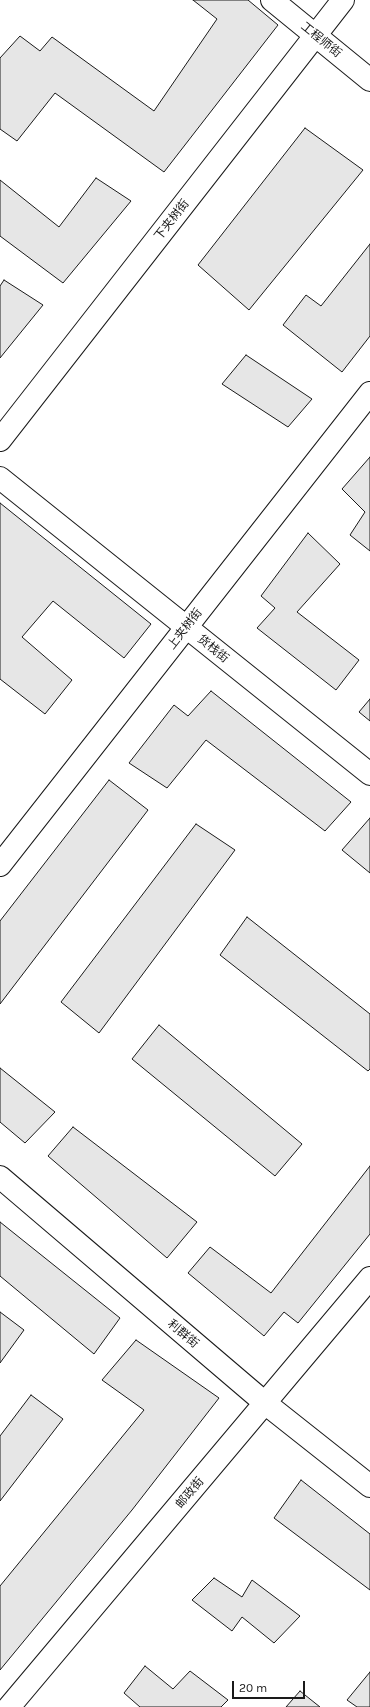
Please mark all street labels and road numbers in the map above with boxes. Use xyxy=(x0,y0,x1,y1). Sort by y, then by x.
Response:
street label: 工程师街 xyxy=(298,19,344,61)
street label: 下夹树街 xyxy=(152,197,192,243)
street label: 上夹树街 xyxy=(165,606,205,652)
street label: 货栈街 xyxy=(194,632,232,666)
street label: 利群街 xyxy=(165,1317,201,1351)
street label: 邮政街 xyxy=(173,1475,207,1511)

